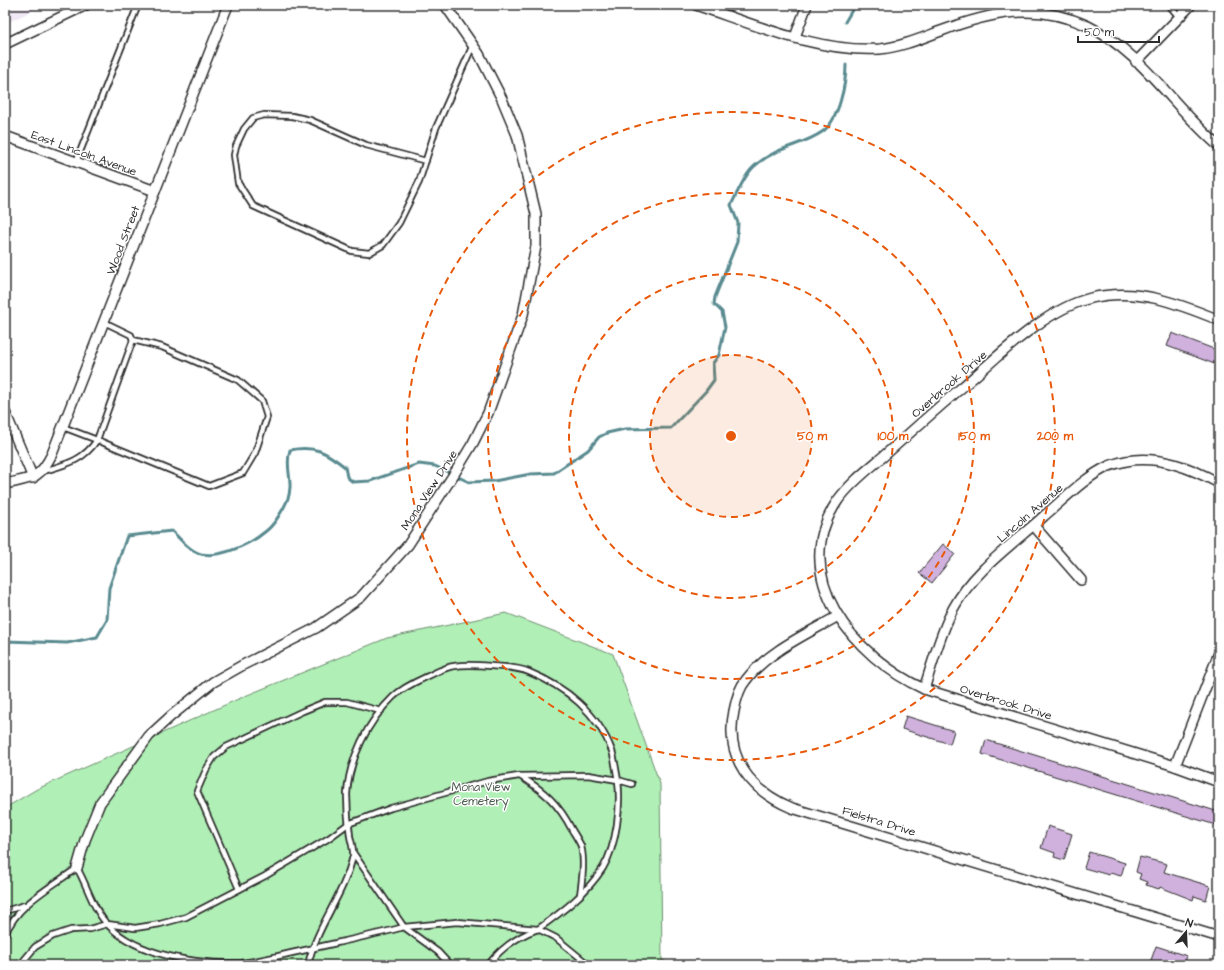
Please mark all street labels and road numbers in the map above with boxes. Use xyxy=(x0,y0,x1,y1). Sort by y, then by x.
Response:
street label: East Lincoln Avenue xyxy=(29,126,139,181)
street label: Wood Street xyxy=(102,203,144,277)
street label: Overbrook Drive xyxy=(908,346,991,422)
street label: Mona View Drive xyxy=(397,446,462,534)
street label: Lincoln Avenue xyxy=(994,480,1067,547)
street label: Overbrook Drive xyxy=(958,680,1054,725)
street label: Fielstra Drive xyxy=(840,802,918,841)

